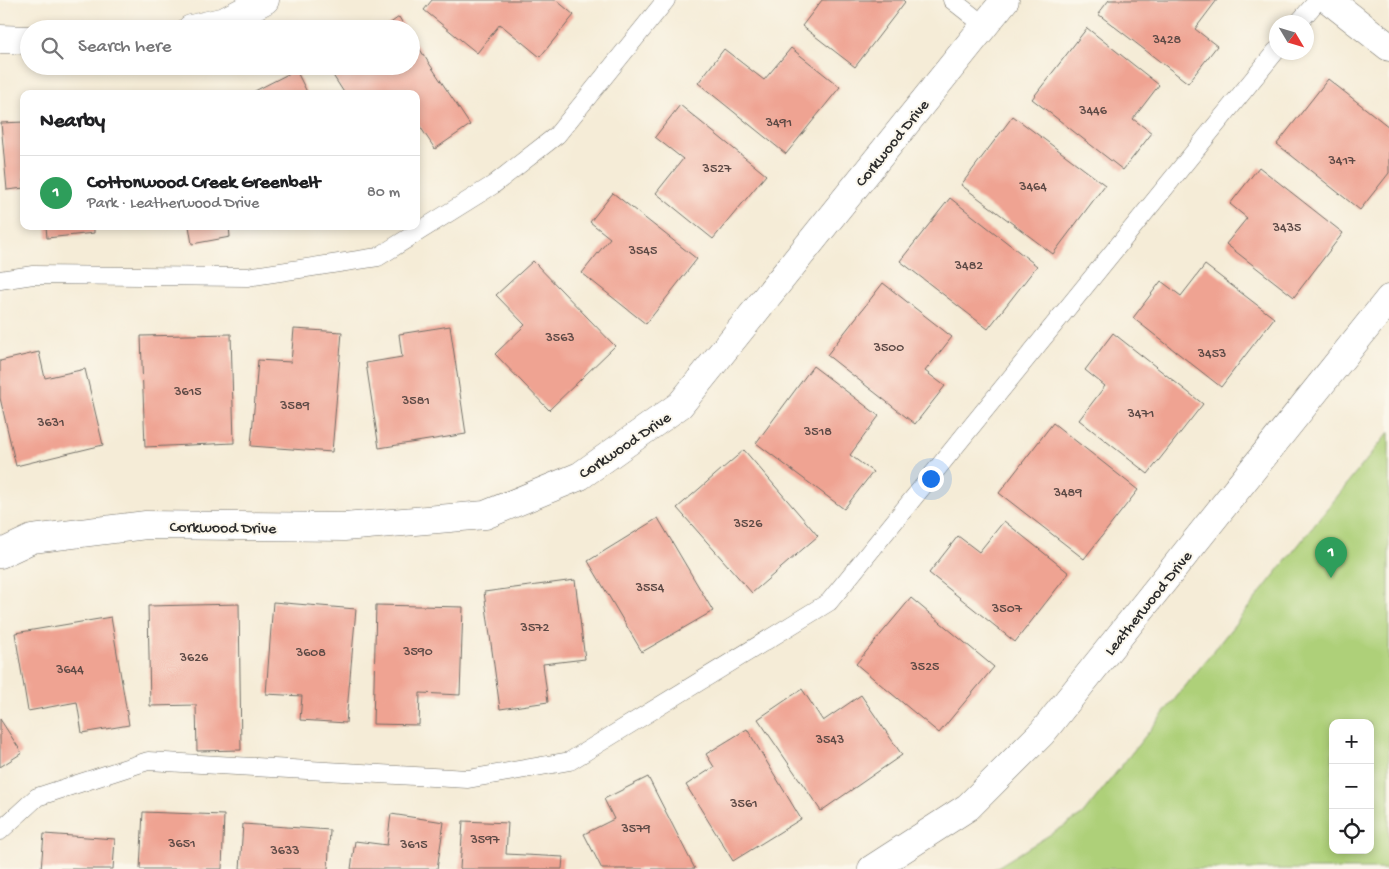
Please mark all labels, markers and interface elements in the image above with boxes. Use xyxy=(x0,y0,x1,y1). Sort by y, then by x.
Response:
north arrow xyxy=(1269,15,1314,60)
search box xyxy=(20,20,420,75)
house number: 3428 xyxy=(1152,32,1182,49)
icon: search xyxy=(38,34,66,62)
text: Search here xyxy=(78,36,172,59)
street label: Corkwood Drive xyxy=(853,96,935,192)
house number: 3446 xyxy=(1078,103,1108,120)
text: Nearby xyxy=(40,110,105,135)
house number: 3491 xyxy=(765,115,792,132)
house number: 3417 xyxy=(1328,153,1356,170)
house number: 3527 xyxy=(702,161,732,178)
text: Cottonwood Creek Greenbelt xyxy=(87,172,320,195)
house number: 3464 xyxy=(1018,179,1047,196)
text: 1 xyxy=(53,184,59,203)
text: 80 m xyxy=(367,184,400,203)
text: Park · Leatherwood Drive xyxy=(87,195,259,214)
house number: 3435 xyxy=(1272,220,1301,237)
house number: 3545 xyxy=(628,243,657,260)
house number: 3482 xyxy=(954,258,983,275)
house number: 3563 xyxy=(545,330,575,347)
house number: 3500 xyxy=(873,340,904,357)
house number: 3453 xyxy=(1197,346,1226,363)
house number: 3615 xyxy=(173,384,202,401)
house number: 3581 xyxy=(401,393,430,410)
house number: 3589 xyxy=(279,398,310,415)
house number: 3471 xyxy=(1127,406,1154,423)
street label: Corkwood Drive xyxy=(576,409,676,485)
house number: 3631 xyxy=(36,415,65,432)
house number: 3518 xyxy=(803,424,832,441)
your location xyxy=(918,466,944,492)
house number: 3489 xyxy=(1053,485,1082,502)
house number: 3526 xyxy=(733,516,763,533)
street label: Corkwood Drive xyxy=(169,519,277,540)
pin: 1 xyxy=(1315,537,1347,578)
street label: Leatherwood Drive xyxy=(1102,547,1198,660)
house number: 3554 xyxy=(635,580,665,597)
house number: 3507 xyxy=(991,601,1023,618)
house number: 3572 xyxy=(520,620,550,637)
house number: 3590 xyxy=(402,644,433,661)
house number: 3608 xyxy=(295,645,326,662)
house number: 3626 xyxy=(179,650,209,667)
house number: 3525 xyxy=(910,659,939,676)
house number: 3644 xyxy=(55,662,84,679)
map controls xyxy=(1329,719,1374,854)
button: + xyxy=(1329,719,1374,764)
house number: 3543 xyxy=(815,732,844,749)
button: − xyxy=(1329,764,1374,809)
house number: 3561 xyxy=(729,796,758,813)
button: locate xyxy=(1329,809,1374,854)
house number: 3579 xyxy=(621,821,650,838)
house number: 3597 xyxy=(470,832,500,849)
house number: 3651 xyxy=(167,836,196,853)
house number: 3615 xyxy=(399,837,428,854)
house number: 3633 xyxy=(270,843,299,860)

